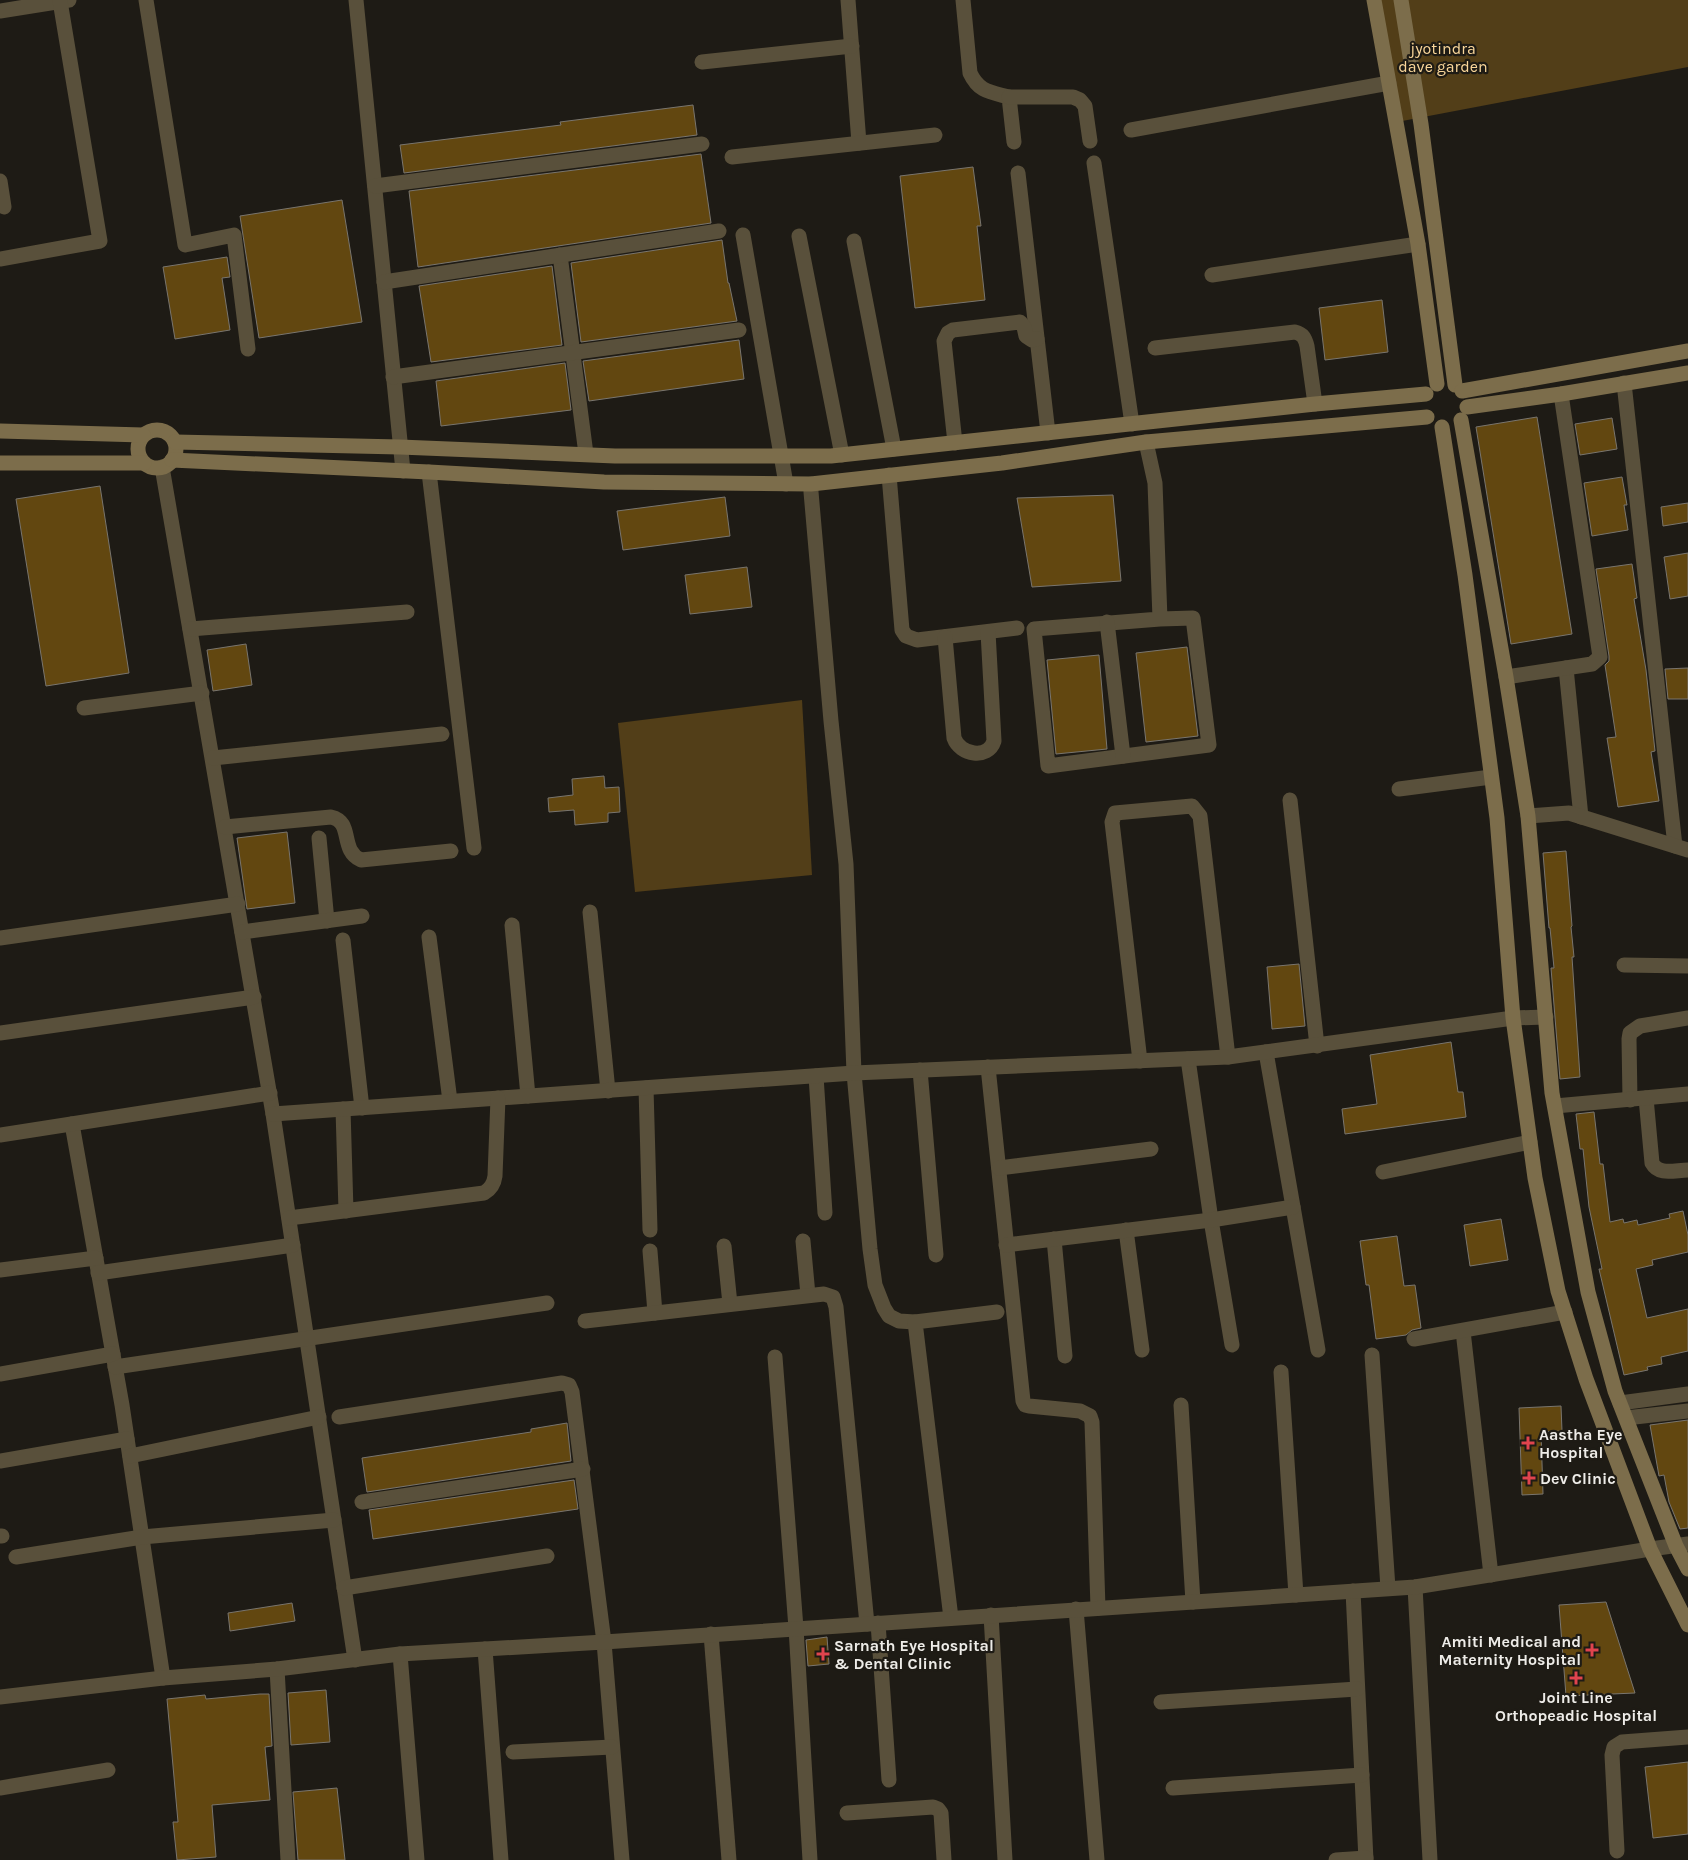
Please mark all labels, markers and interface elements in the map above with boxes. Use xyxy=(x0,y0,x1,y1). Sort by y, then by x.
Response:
park label: jyotindra dave garden xyxy=(1398,39,1488,76)
place label: Aastha Eye Hospital xyxy=(1539,1425,1622,1462)
marker: Aastha Eye Hospital xyxy=(1521,1436,1535,1450)
place label: Dev Clinic xyxy=(1540,1469,1616,1488)
marker: Dev Clinic xyxy=(1522,1471,1536,1485)
place label: Amiti Medical and Maternity Hospital xyxy=(1439,1632,1581,1669)
place label: Sarnath Eye Hospital & Dental Clinic xyxy=(834,1636,994,1673)
marker: Amiti Medical and Maternity Hospital xyxy=(1585,1643,1599,1657)
marker: Sarnath Eye Hospital & Dental Clinic xyxy=(816,1647,830,1661)
marker: Joint Line Orthopeadic Hospital xyxy=(1569,1671,1583,1685)
place label: Joint Line Orthopeadic Hospital xyxy=(1495,1688,1657,1725)

